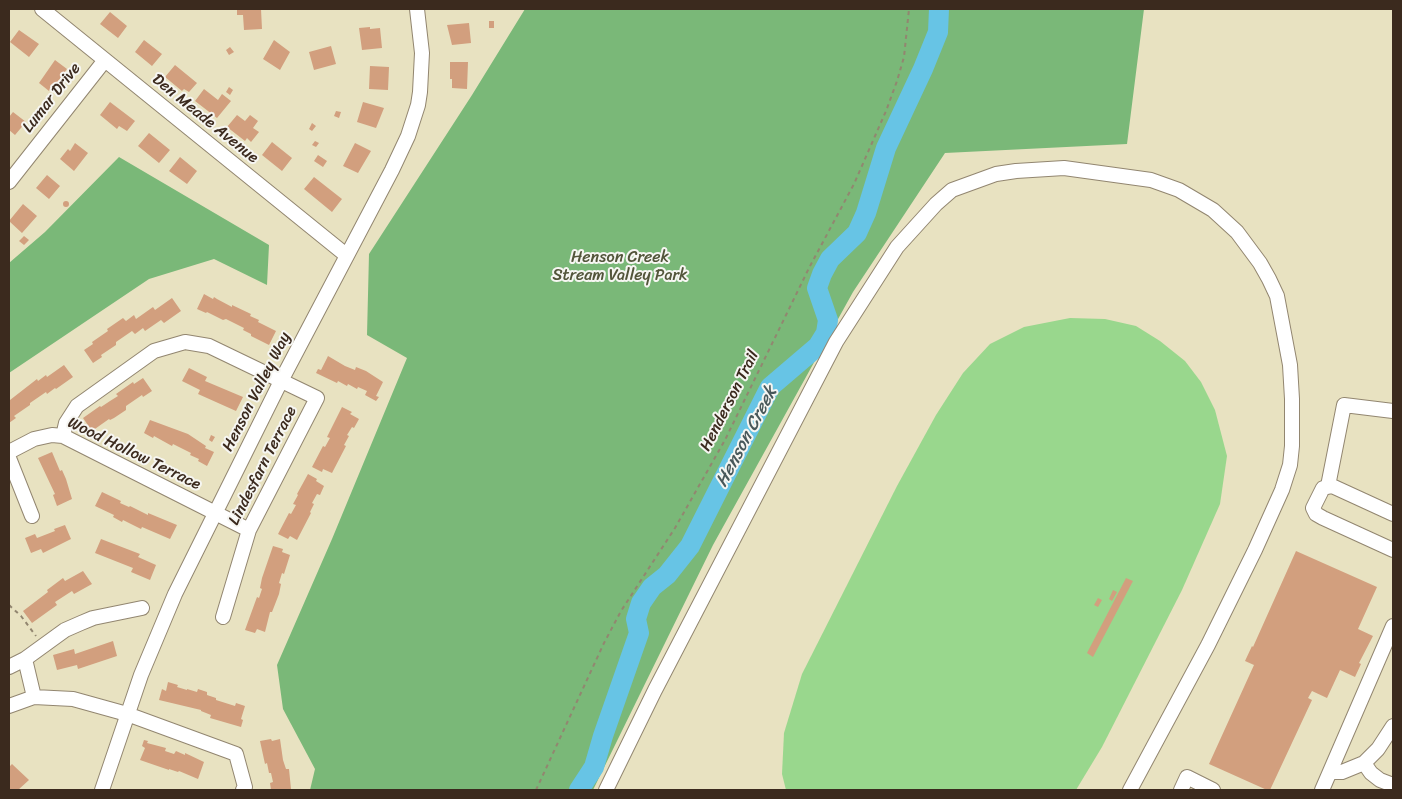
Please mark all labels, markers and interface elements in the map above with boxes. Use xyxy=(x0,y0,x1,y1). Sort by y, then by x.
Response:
street label: Lumar Drive xyxy=(19,59,85,137)
street label: Den Meade Avenue xyxy=(148,70,262,168)
park label: Henson Creek Stream Valley Park xyxy=(552,248,688,286)
street label: Henson Valley Way xyxy=(219,329,295,455)
street label: Henderson Trail xyxy=(696,347,764,455)
water label: Henson Creek xyxy=(712,383,782,491)
street label: Lindesfarn Terrace xyxy=(225,403,301,529)
street label: Wood Hollow Terrace xyxy=(64,413,204,495)

